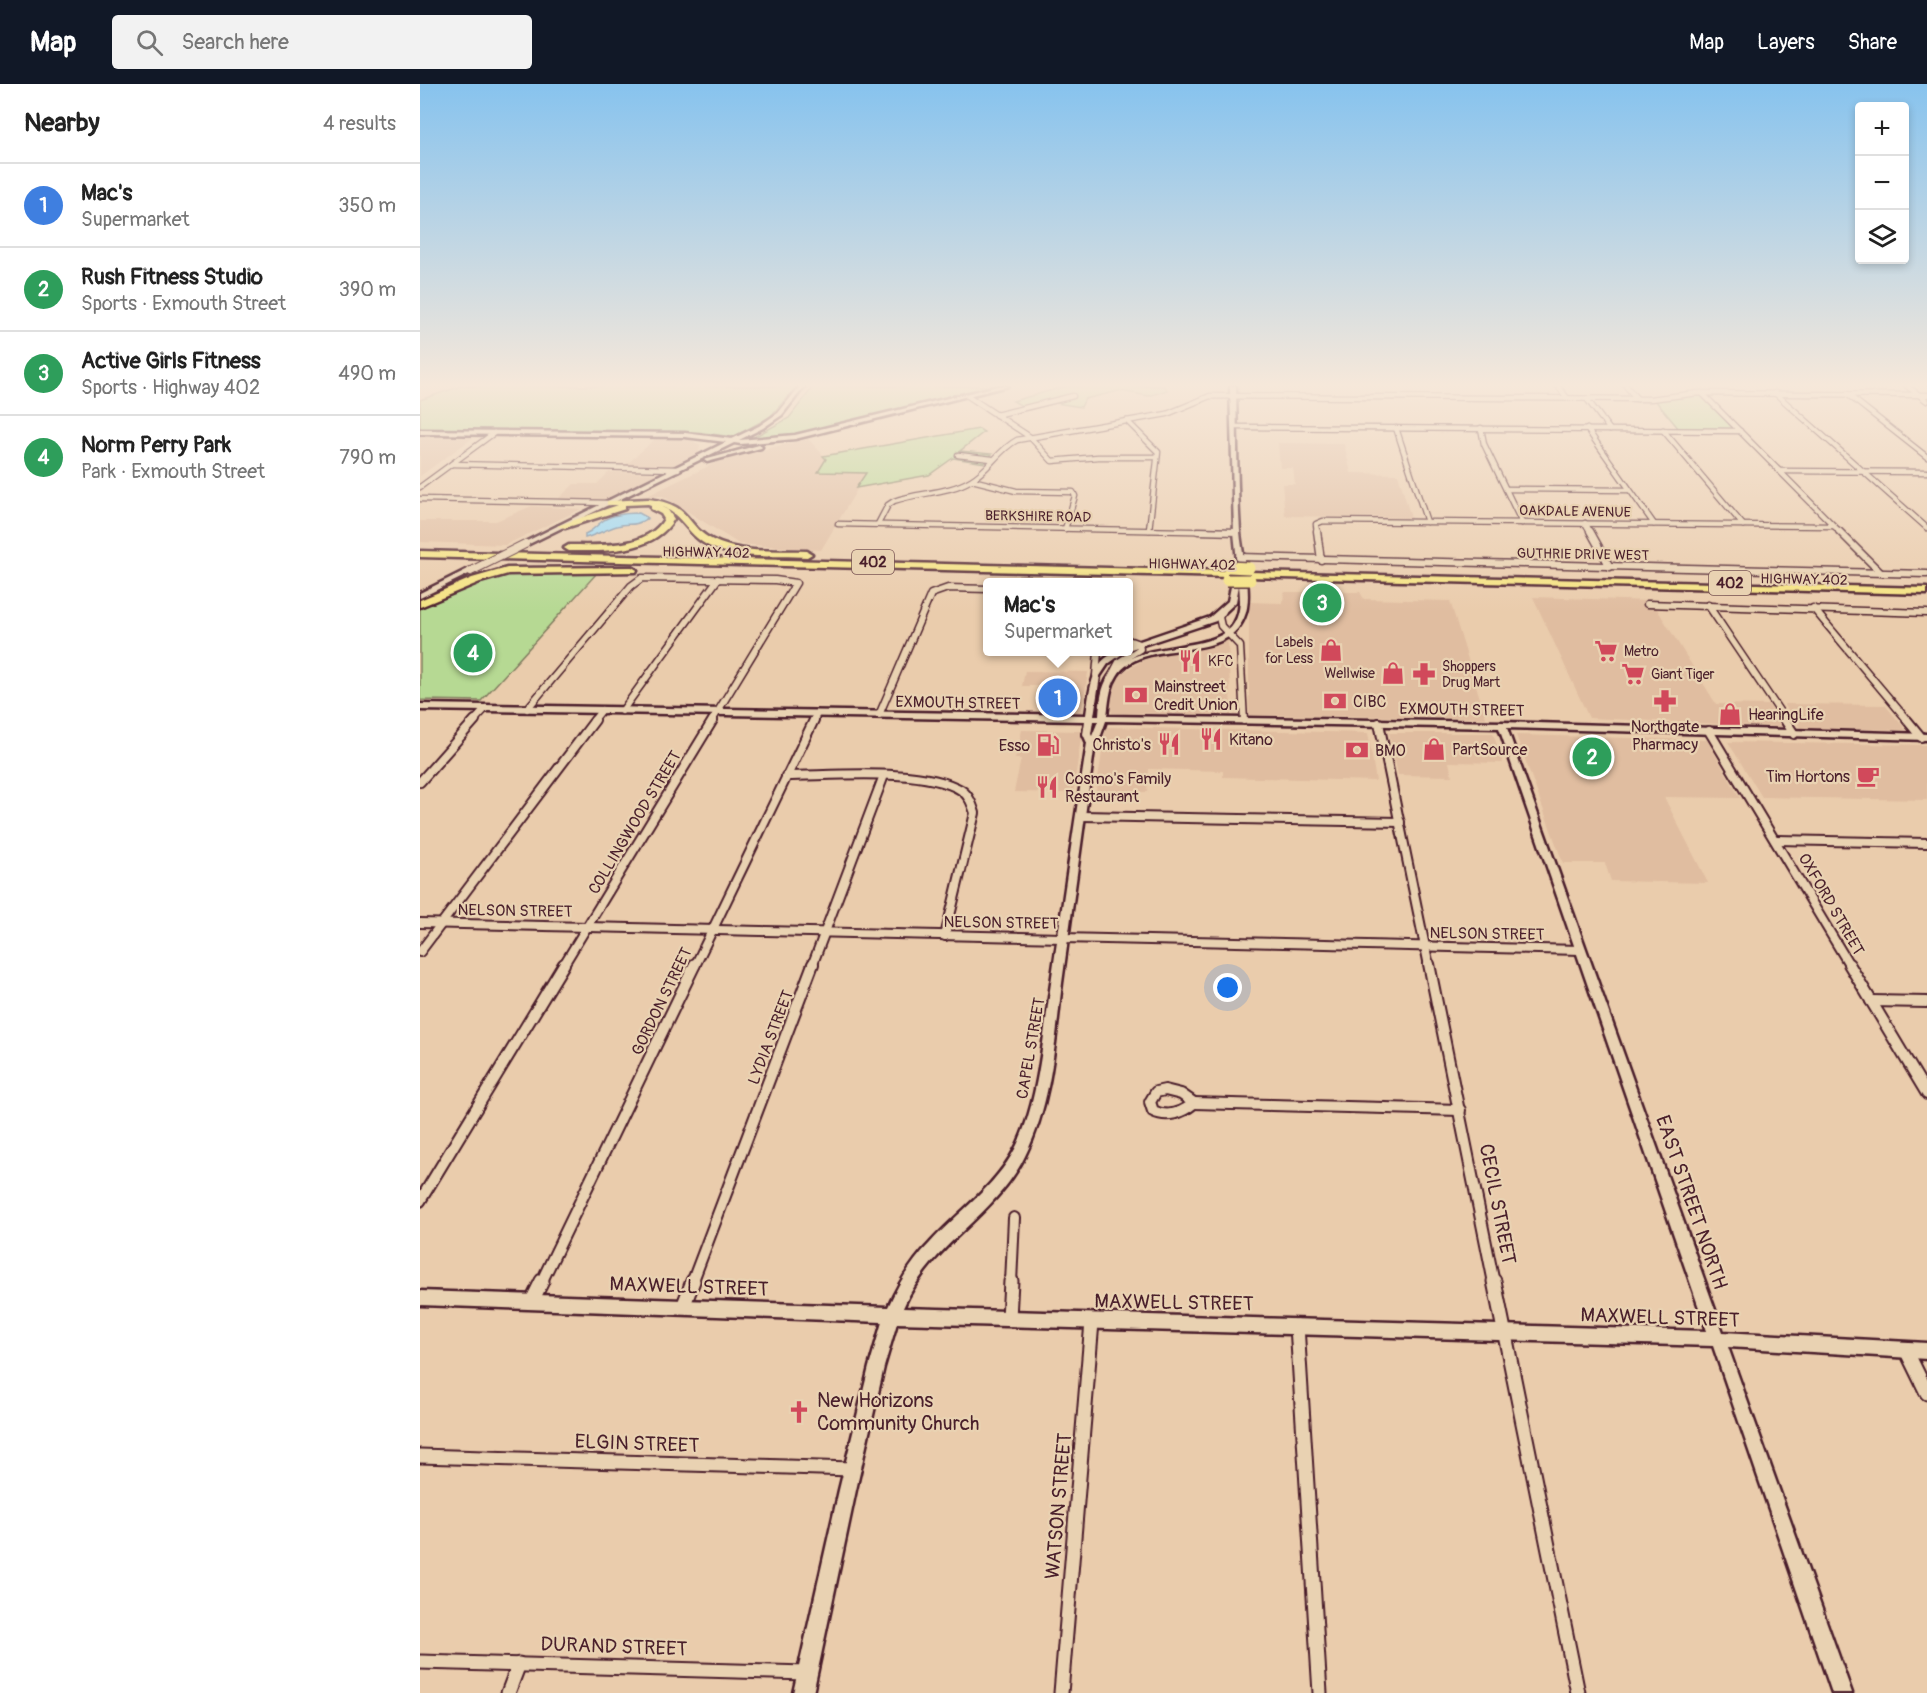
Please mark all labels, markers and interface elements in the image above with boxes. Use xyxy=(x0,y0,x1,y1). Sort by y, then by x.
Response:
search box xyxy=(112,15,532,69)
text: Map xyxy=(30,25,76,60)
icon: search xyxy=(133,26,166,59)
text: Search here xyxy=(181,28,289,56)
text: Map xyxy=(1689,29,1724,56)
text: Layers xyxy=(1757,29,1815,56)
text: Share xyxy=(1848,29,1897,56)
map controls xyxy=(1855,102,1909,264)
button: + xyxy=(1855,102,1909,156)
text: Nearby xyxy=(24,107,100,139)
text: 4 results xyxy=(323,111,396,136)
button: − xyxy=(1855,156,1909,210)
text: Mac's xyxy=(81,179,132,207)
text: 1 xyxy=(40,193,47,218)
text: 350 m xyxy=(338,193,396,218)
text: Supermarket xyxy=(81,207,190,232)
button: layers xyxy=(1855,210,1909,264)
text: Rush Fitness Studio xyxy=(81,263,263,291)
text: 2 xyxy=(38,277,49,302)
text: 390 m xyxy=(339,277,396,302)
text: Sports · Exmouth Street xyxy=(81,291,286,316)
text: Active Girls Fitness xyxy=(81,347,261,375)
text: 3 xyxy=(38,361,49,386)
text: 490 m xyxy=(338,361,396,386)
text: Sports · Highway 402 xyxy=(81,375,260,400)
text: Norm Perry Park xyxy=(81,431,231,459)
text: 4 xyxy=(38,445,49,470)
text: 790 m xyxy=(339,445,396,470)
text: Park · Exmouth Street xyxy=(81,459,265,484)
street label: OAKDALE AVENUE xyxy=(1519,502,1631,521)
street label: BERKSHIRE ROAD xyxy=(985,507,1091,526)
street label: HIGHWAY 402 xyxy=(662,543,750,562)
street label: GUTHRIE DRIVE WEST xyxy=(1517,545,1649,564)
road number: 402 xyxy=(852,550,894,574)
street label: HIGHWAY 402 xyxy=(1148,555,1236,574)
street label: HIGHWAY 402 xyxy=(1760,570,1848,589)
road number: 402 xyxy=(1709,571,1751,595)
popup xyxy=(983,578,1133,656)
pin: 3 xyxy=(1302,580,1342,626)
text: Mac's xyxy=(1004,591,1055,619)
text: Supermarket xyxy=(1004,619,1112,644)
pin: 4 xyxy=(454,630,492,676)
place label: Labels for Less xyxy=(1265,634,1314,667)
shop icon: Labels for Less xyxy=(1318,637,1344,663)
supermarket icon: Metro xyxy=(1593,638,1619,664)
place label: Metro xyxy=(1624,643,1659,660)
restaurant icon: KFC xyxy=(1177,648,1203,674)
place label: KFC xyxy=(1208,653,1234,670)
place label: Shoppers Drug Mart xyxy=(1442,658,1500,691)
shop icon: Wellwise xyxy=(1380,660,1406,686)
pharmacy icon: Shoppers Drug Mart xyxy=(1411,661,1437,687)
supermarket icon: Giant Tiger xyxy=(1620,661,1646,687)
place label: Wellwise xyxy=(1324,665,1375,682)
place label: Giant Tiger xyxy=(1651,666,1715,683)
pin: 1 xyxy=(1038,676,1078,720)
place label: Mainstreet Credit Union xyxy=(1154,677,1238,715)
bank icon: Mainstreet Credit Union xyxy=(1123,682,1149,708)
bank icon: CIBC xyxy=(1322,688,1348,714)
pharmacy icon: Northgate Pharmacy xyxy=(1652,688,1678,714)
street label: EXMOUTH STREET xyxy=(895,692,1021,714)
place label: CIBC xyxy=(1353,692,1386,712)
street label: EXMOUTH STREET xyxy=(1399,699,1525,721)
shop icon: HearingLife xyxy=(1717,701,1743,727)
place label: HearingLife xyxy=(1748,705,1824,725)
place label: Northgate Pharmacy xyxy=(1631,717,1699,755)
restaurant icon: Kitano xyxy=(1198,726,1224,752)
place label: Kitano xyxy=(1229,730,1273,750)
restaurant icon: Christo's xyxy=(1156,731,1182,757)
fuel station icon: Esso xyxy=(1035,732,1061,758)
pin: 2 xyxy=(1572,734,1612,780)
place label: Christo's xyxy=(1093,735,1151,755)
place label: Esso xyxy=(999,736,1030,756)
shop icon: PartSource xyxy=(1421,736,1447,762)
bank icon: BMO xyxy=(1344,737,1370,763)
place label: PartSource xyxy=(1452,740,1528,760)
place label: BMO xyxy=(1375,741,1406,761)
street label: COLLINGWOOD STREET xyxy=(584,747,686,898)
cafe icon: Tim Hortons xyxy=(1855,763,1881,789)
place label: Tim Hortons xyxy=(1766,767,1850,787)
place label: Cosmo's Family Restaurant xyxy=(1065,769,1171,807)
restaurant icon: Cosmo's Family Restaurant xyxy=(1034,774,1060,800)
street label: OXFORD STREET xyxy=(1794,850,1869,959)
street label: NELSON STREET xyxy=(457,900,573,922)
street label: NELSON STREET xyxy=(943,912,1059,934)
street label: NELSON STREET xyxy=(1429,923,1545,945)
street label: GORDON STREET xyxy=(627,944,697,1059)
your location xyxy=(1213,973,1242,1002)
street label: LYDIA STREET xyxy=(744,987,798,1087)
street label: CAPEL STREET xyxy=(1012,996,1050,1101)
street label: EAST STREET NORTH xyxy=(1650,1112,1733,1293)
street label: CECIL STREET xyxy=(1474,1142,1521,1267)
street label: MAXWELL STREET xyxy=(609,1271,769,1302)
street label: MAXWELL STREET xyxy=(1094,1289,1254,1316)
street label: MAXWELL STREET xyxy=(1580,1302,1740,1333)
place label: New Horizons Community Church xyxy=(817,1388,979,1436)
church icon: New Horizons Community Church xyxy=(786,1399,812,1425)
street label: ELGIN STREET xyxy=(574,1429,700,1458)
street label: WATSON STREET xyxy=(1040,1432,1077,1580)
street label: DURAND STREET xyxy=(540,1631,688,1662)

